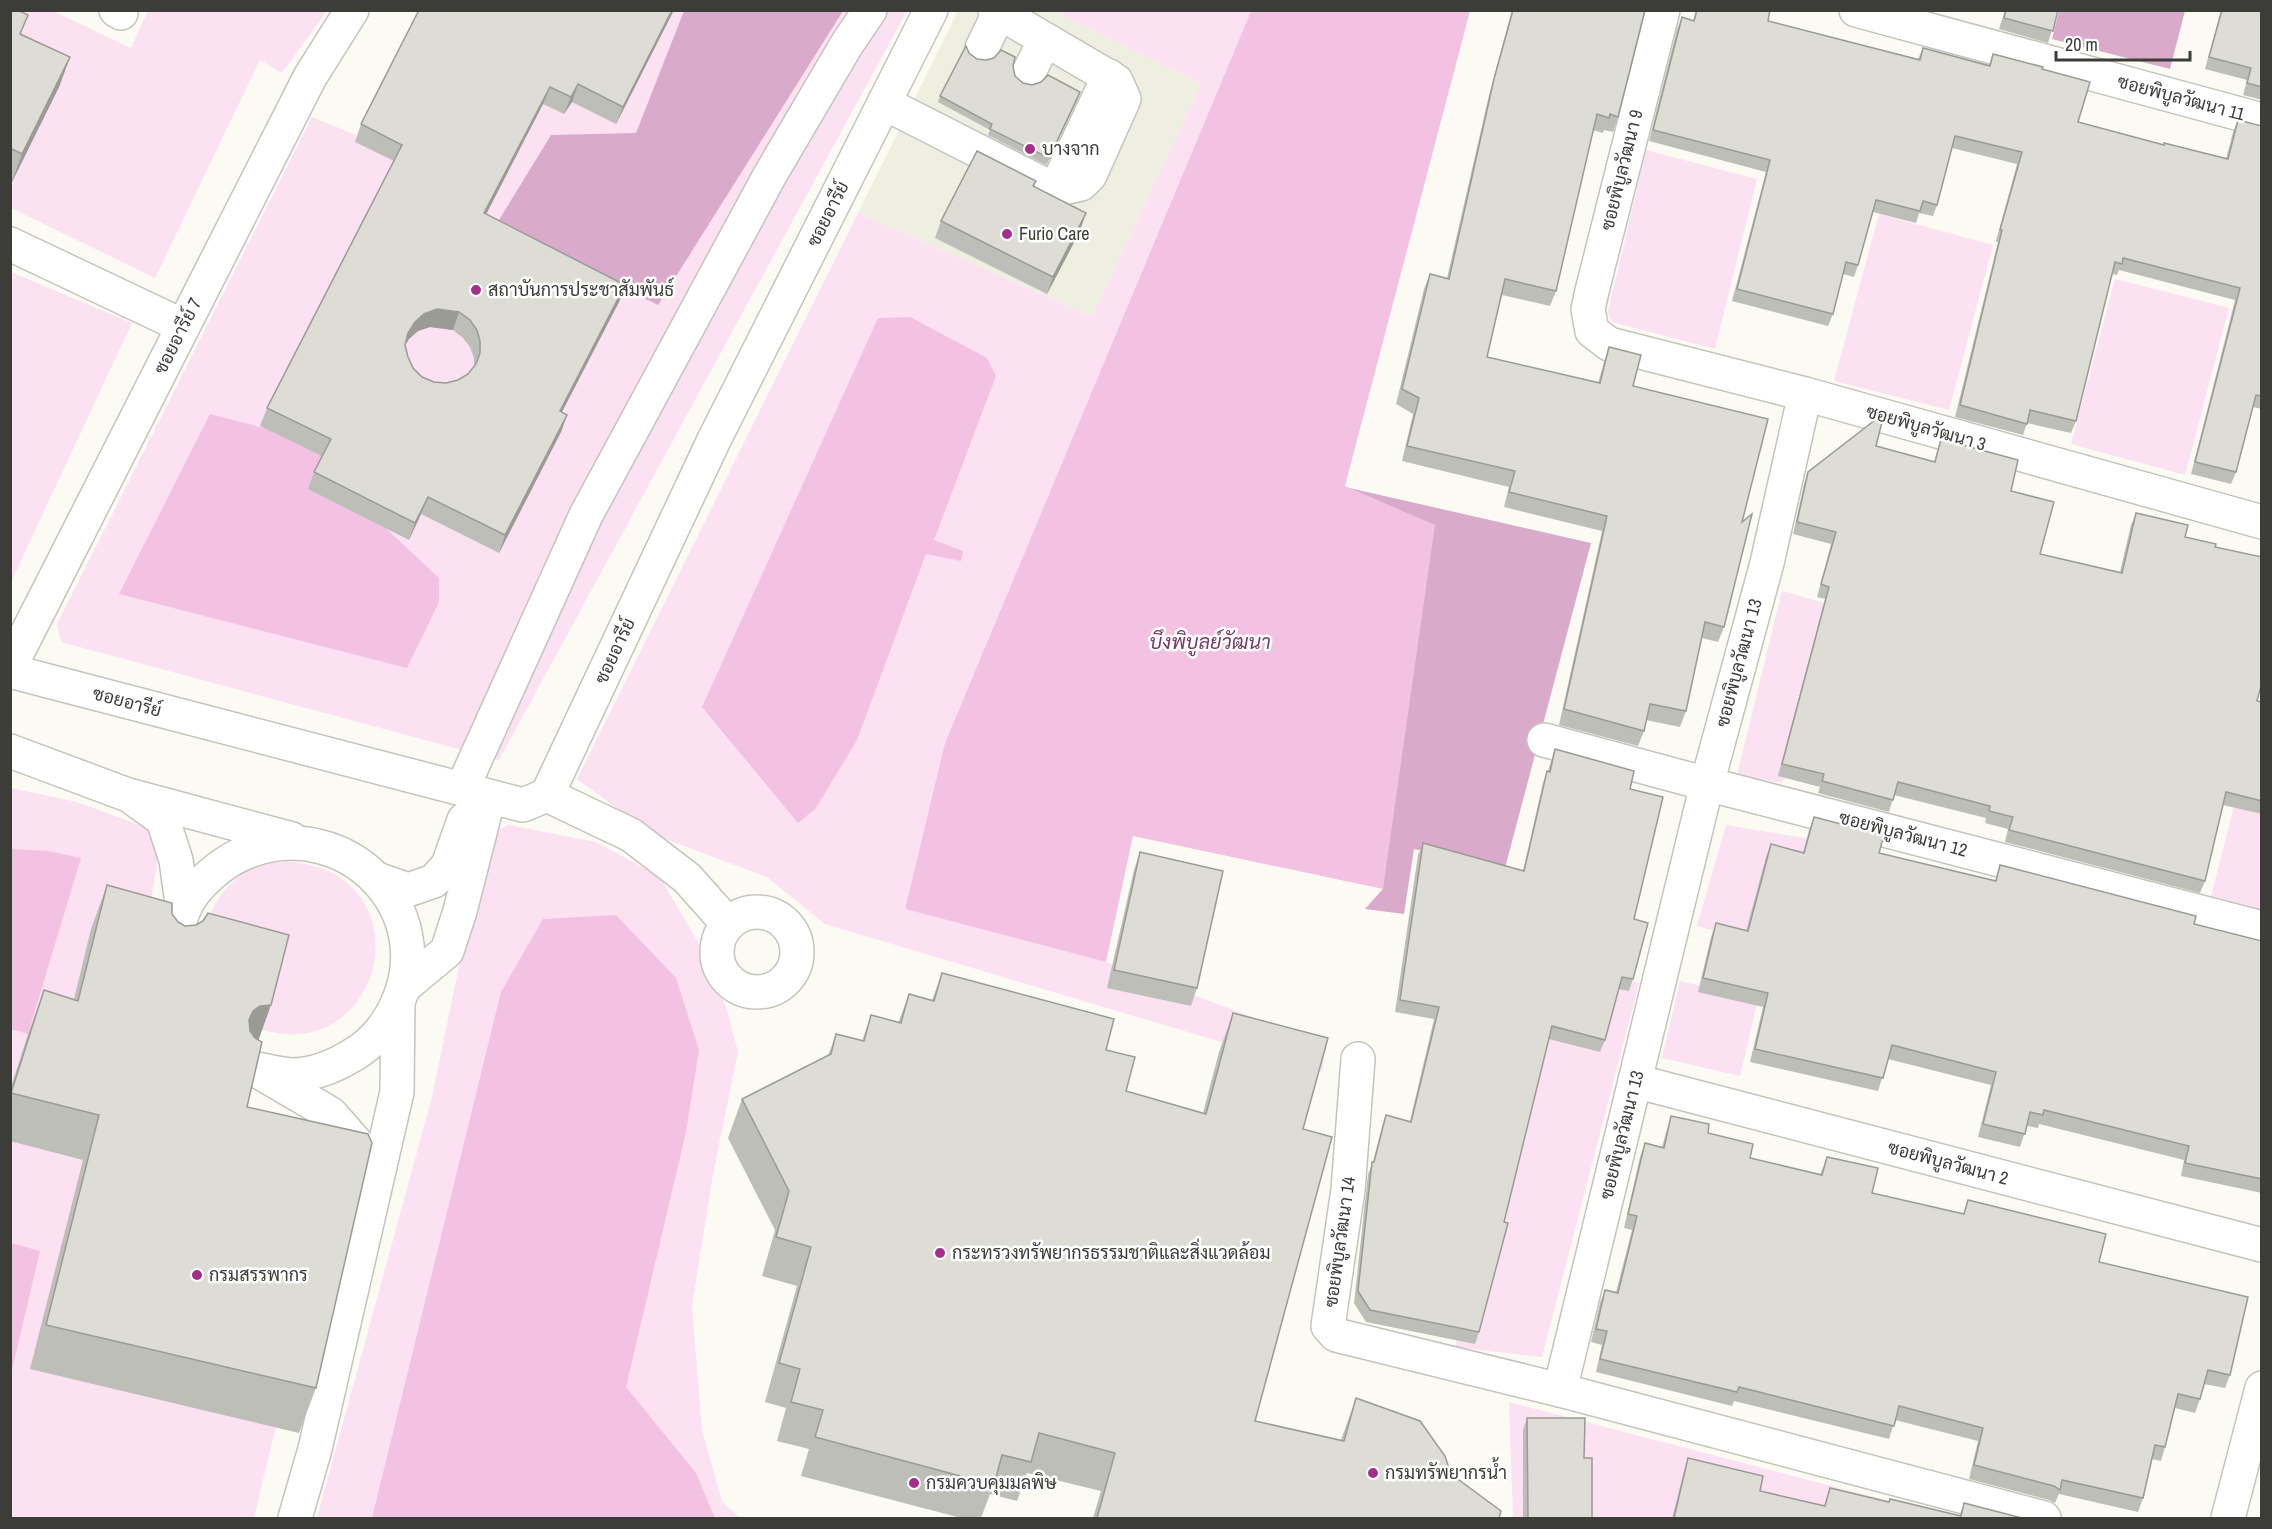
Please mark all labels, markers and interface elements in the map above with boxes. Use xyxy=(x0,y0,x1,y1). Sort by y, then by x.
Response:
scale bar xyxy=(2056,24,2190,62)
text: 20 m xyxy=(2065,32,2098,57)
street label: ซอยพิบูลวัฒนา 11 xyxy=(2114,69,2248,128)
street label: ซอยพิบูลวัฒนา 9 xyxy=(1594,107,1650,233)
place label: บางจาก xyxy=(1042,136,1100,161)
marker: บางจาก xyxy=(1023,142,1037,156)
street label: ซอยอารีย์ xyxy=(800,177,855,251)
place label: Furio Care xyxy=(1019,221,1090,246)
marker: Furio Care xyxy=(1000,227,1014,241)
place label: สถาบันการประชาสัมพันธ์ xyxy=(488,277,674,302)
marker: สถาบันการประชาสัมพันธ์ xyxy=(469,283,483,297)
street label: ซอยอารีย์ 7 xyxy=(148,293,207,378)
street label: ซอยพิบูลวัฒนา 3 xyxy=(1863,398,1989,458)
street label: ซอยพิบูลวัฒนา 13 xyxy=(1709,596,1769,730)
street label: ซอยอารีย์ xyxy=(588,614,641,688)
water label: บึงพิบูลย์วัฒนา xyxy=(1149,628,1271,657)
street label: ซอยอารีย์ xyxy=(90,680,164,723)
street label: ซอยพิบูลวัฒนา 12 xyxy=(1836,804,1970,864)
street label: ซอยพิบูลวัฒนา 13 xyxy=(1593,1068,1651,1202)
street label: ซอยพิบูลวัฒนา 2 xyxy=(1885,1134,2011,1192)
street label: ซอยพิบูลวัฒนา 14 xyxy=(1318,1175,1362,1309)
place label: กระทรวงทรัพยากรธรรมชาติและสิ่งแวดล้อม xyxy=(952,1238,1270,1265)
marker: กระทรวงทรัพยากรธรรมชาติและสิ่งแวดล้อม xyxy=(933,1246,947,1260)
place label: กรมสรรพากร xyxy=(209,1262,308,1287)
marker: กรมสรรพากร xyxy=(190,1268,204,1282)
place label: กรมทรัพยากรน้ำ xyxy=(1385,1457,1507,1485)
marker: กรมทรัพยากรน้ำ xyxy=(1366,1466,1380,1480)
place label: กรมควบคุมมลพิษ xyxy=(926,1470,1057,1495)
marker: กรมควบคุมมลพิษ xyxy=(907,1476,921,1490)

